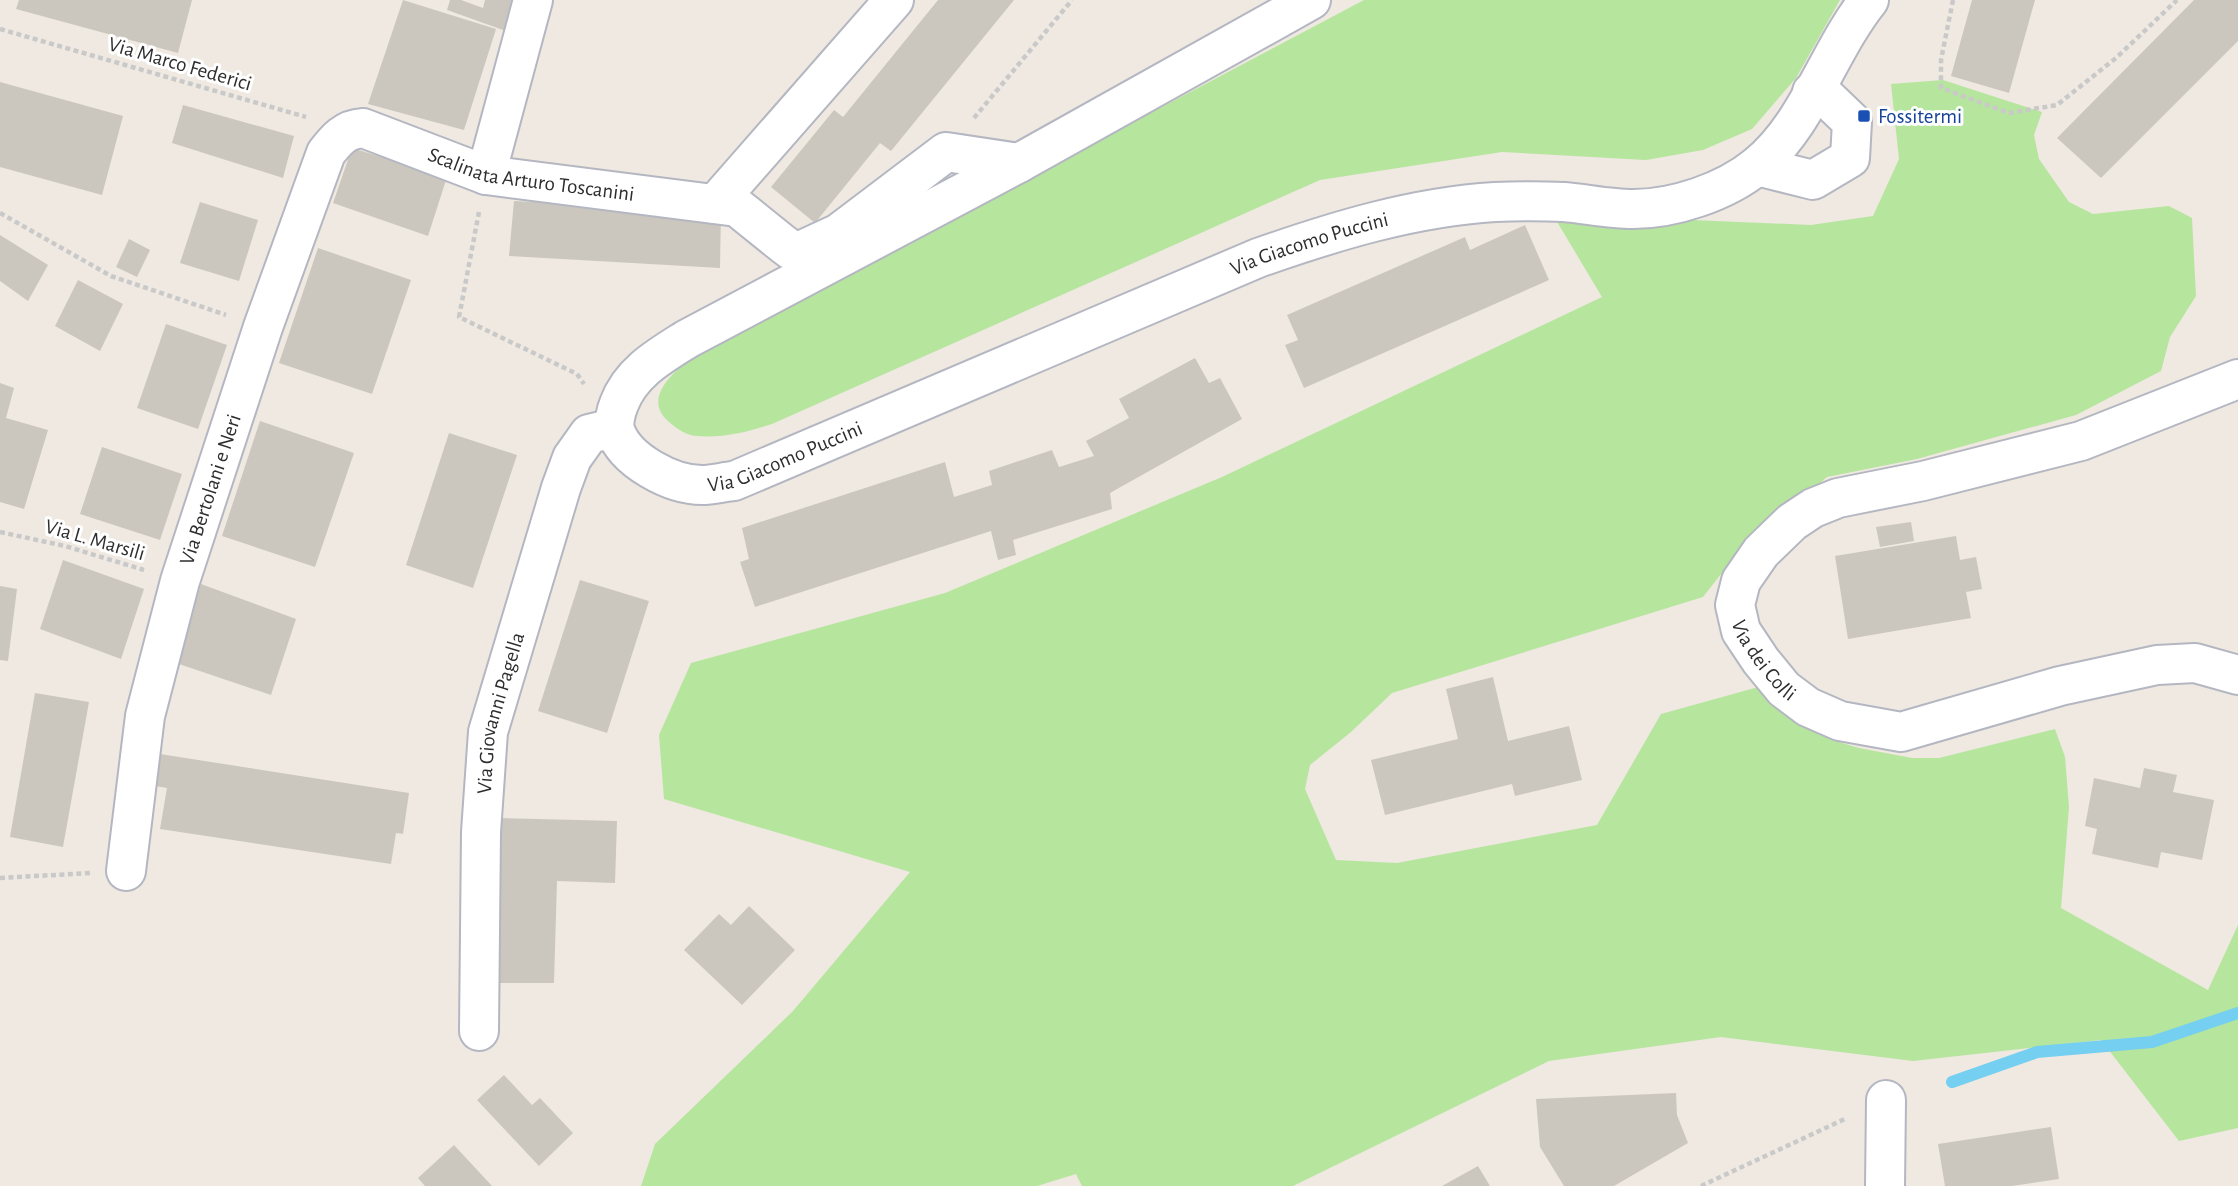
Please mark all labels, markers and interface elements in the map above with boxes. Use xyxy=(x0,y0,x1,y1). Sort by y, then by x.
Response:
street label: Via Marco Federici xyxy=(106,33,254,95)
place label: Fossitermi xyxy=(1878,106,1962,127)
marker: Fossitermi xyxy=(1856,108,1872,124)
street label: Scalinata Arturo Toscanini xyxy=(425,143,635,204)
street label: Via Giacomo Puccini xyxy=(1227,208,1390,279)
street label: Via Bertolani e Neri xyxy=(176,411,244,567)
street label: Via Giacomo Puccini xyxy=(706,417,865,495)
street label: Via L. Marsili xyxy=(43,516,147,564)
street label: Via dei Colli xyxy=(1728,618,1800,705)
street label: Via Giovanni Pagella xyxy=(473,629,528,795)

